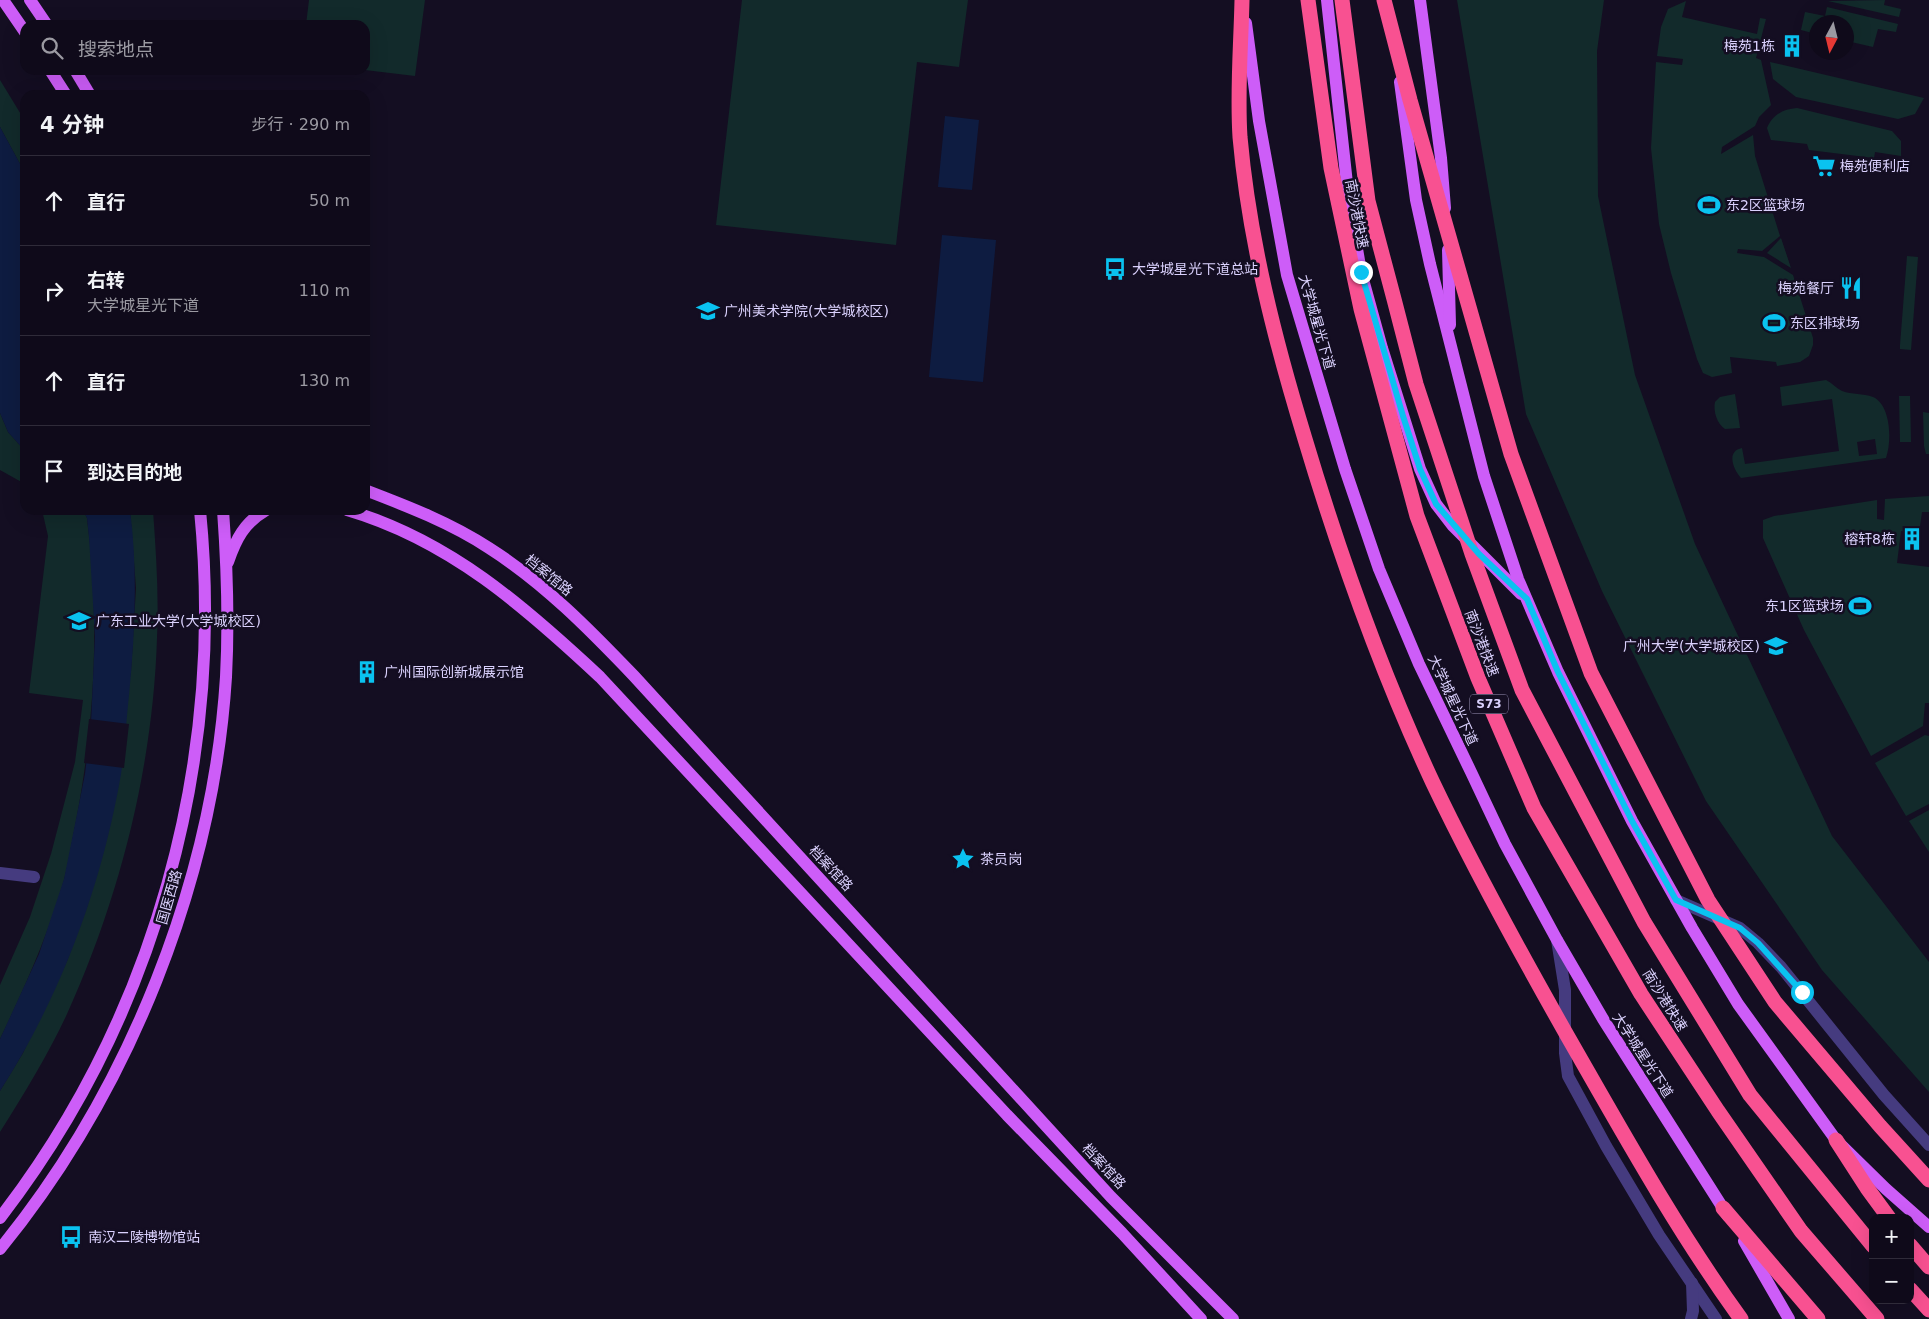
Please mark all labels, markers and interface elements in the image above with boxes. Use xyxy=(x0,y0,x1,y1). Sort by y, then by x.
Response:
north arrow xyxy=(1809,15,1854,60)
search box xyxy=(20,20,370,75)
building icon: 梅苑1栋 xyxy=(1779,33,1805,59)
icon: search xyxy=(38,34,66,62)
text: 搜索地点 xyxy=(78,38,154,60)
place label: 梅苑1栋 xyxy=(1724,38,1775,54)
text: 4 分钟 xyxy=(40,113,104,137)
text: 步行 · 290 m xyxy=(252,115,350,134)
supermarket icon: 梅苑便利店 xyxy=(1811,153,1837,179)
place label: 梅苑便利店 xyxy=(1840,158,1910,174)
street label: 南沙港快速 xyxy=(1342,178,1372,250)
icon: ahead xyxy=(40,187,68,215)
text: 直行 xyxy=(87,191,125,213)
text: 50 m xyxy=(309,191,350,210)
sports icon: 东2区篮球场 xyxy=(1696,192,1722,218)
place label: 东2区篮球场 xyxy=(1726,197,1805,213)
bus stop icon: 大学城星光下道总站 xyxy=(1102,256,1128,282)
place label: 大学城星光下道总站 xyxy=(1132,261,1258,277)
route end xyxy=(1350,261,1373,284)
text: 右转 xyxy=(87,269,125,291)
street label: 大学城星光下道 xyxy=(1296,273,1338,371)
restaurant icon: 梅苑餐厅 xyxy=(1838,275,1864,301)
icon: right xyxy=(40,277,68,305)
place label: 梅苑餐厅 xyxy=(1778,280,1834,296)
text: 110 m xyxy=(299,281,350,300)
text: 大学城星光下道 xyxy=(87,296,199,315)
school or university icon: 广州美术学院(大学城校区) xyxy=(695,298,721,324)
place label: 广州美术学院(大学城校区) xyxy=(724,303,889,319)
sports icon: 东区排球场 xyxy=(1761,310,1787,336)
place label: 东区排球场 xyxy=(1790,315,1860,331)
icon: ahead xyxy=(40,367,68,395)
text: 直行 xyxy=(87,371,125,393)
text: 130 m xyxy=(299,371,350,390)
icon: arrive xyxy=(40,457,68,485)
text: 到达目的地 xyxy=(87,461,182,483)
building icon: 榕轩8栋 xyxy=(1899,526,1925,552)
place label: 榕轩8栋 xyxy=(1844,531,1895,547)
street label: 档案馆路 xyxy=(522,551,576,599)
sports icon: 东1区篮球场 xyxy=(1847,593,1873,619)
place label: 东1区篮球场 xyxy=(1765,598,1844,614)
street label: 南沙港快速 xyxy=(1462,607,1502,679)
school or university icon: 广东工业大学(大学城校区) xyxy=(66,608,92,634)
place label: 广东工业大学(大学城校区) xyxy=(96,613,261,629)
school or university icon: 广州大学(大学城校区) xyxy=(1763,633,1789,659)
place label: 广州大学(大学城校区) xyxy=(1623,638,1760,654)
street label: 大学城星光下道 xyxy=(1425,652,1481,748)
building icon: 广州国际创新城展示馆 xyxy=(354,659,380,685)
place label: 广州国际创新城展示馆 xyxy=(384,664,524,680)
road number: S73 xyxy=(1470,694,1508,714)
street label: 档案馆路 xyxy=(806,842,856,894)
place icon: 茶员岗 xyxy=(950,846,976,872)
place label: 茶员岗 xyxy=(980,851,1022,867)
street label: 国医西路 xyxy=(154,868,184,926)
street label: 南沙港快速 xyxy=(1640,966,1690,1034)
route start xyxy=(1791,981,1814,1004)
street label: 大学城星光下道 xyxy=(1610,1010,1676,1100)
street label: 档案馆路 xyxy=(1079,1140,1129,1192)
map controls xyxy=(1869,1214,1914,1304)
button: + xyxy=(1869,1214,1914,1259)
bus stop icon: 南汉二陵博物馆站 xyxy=(58,1224,84,1250)
place label: 南汉二陵博物馆站 xyxy=(88,1229,200,1245)
button: − xyxy=(1869,1259,1914,1304)

